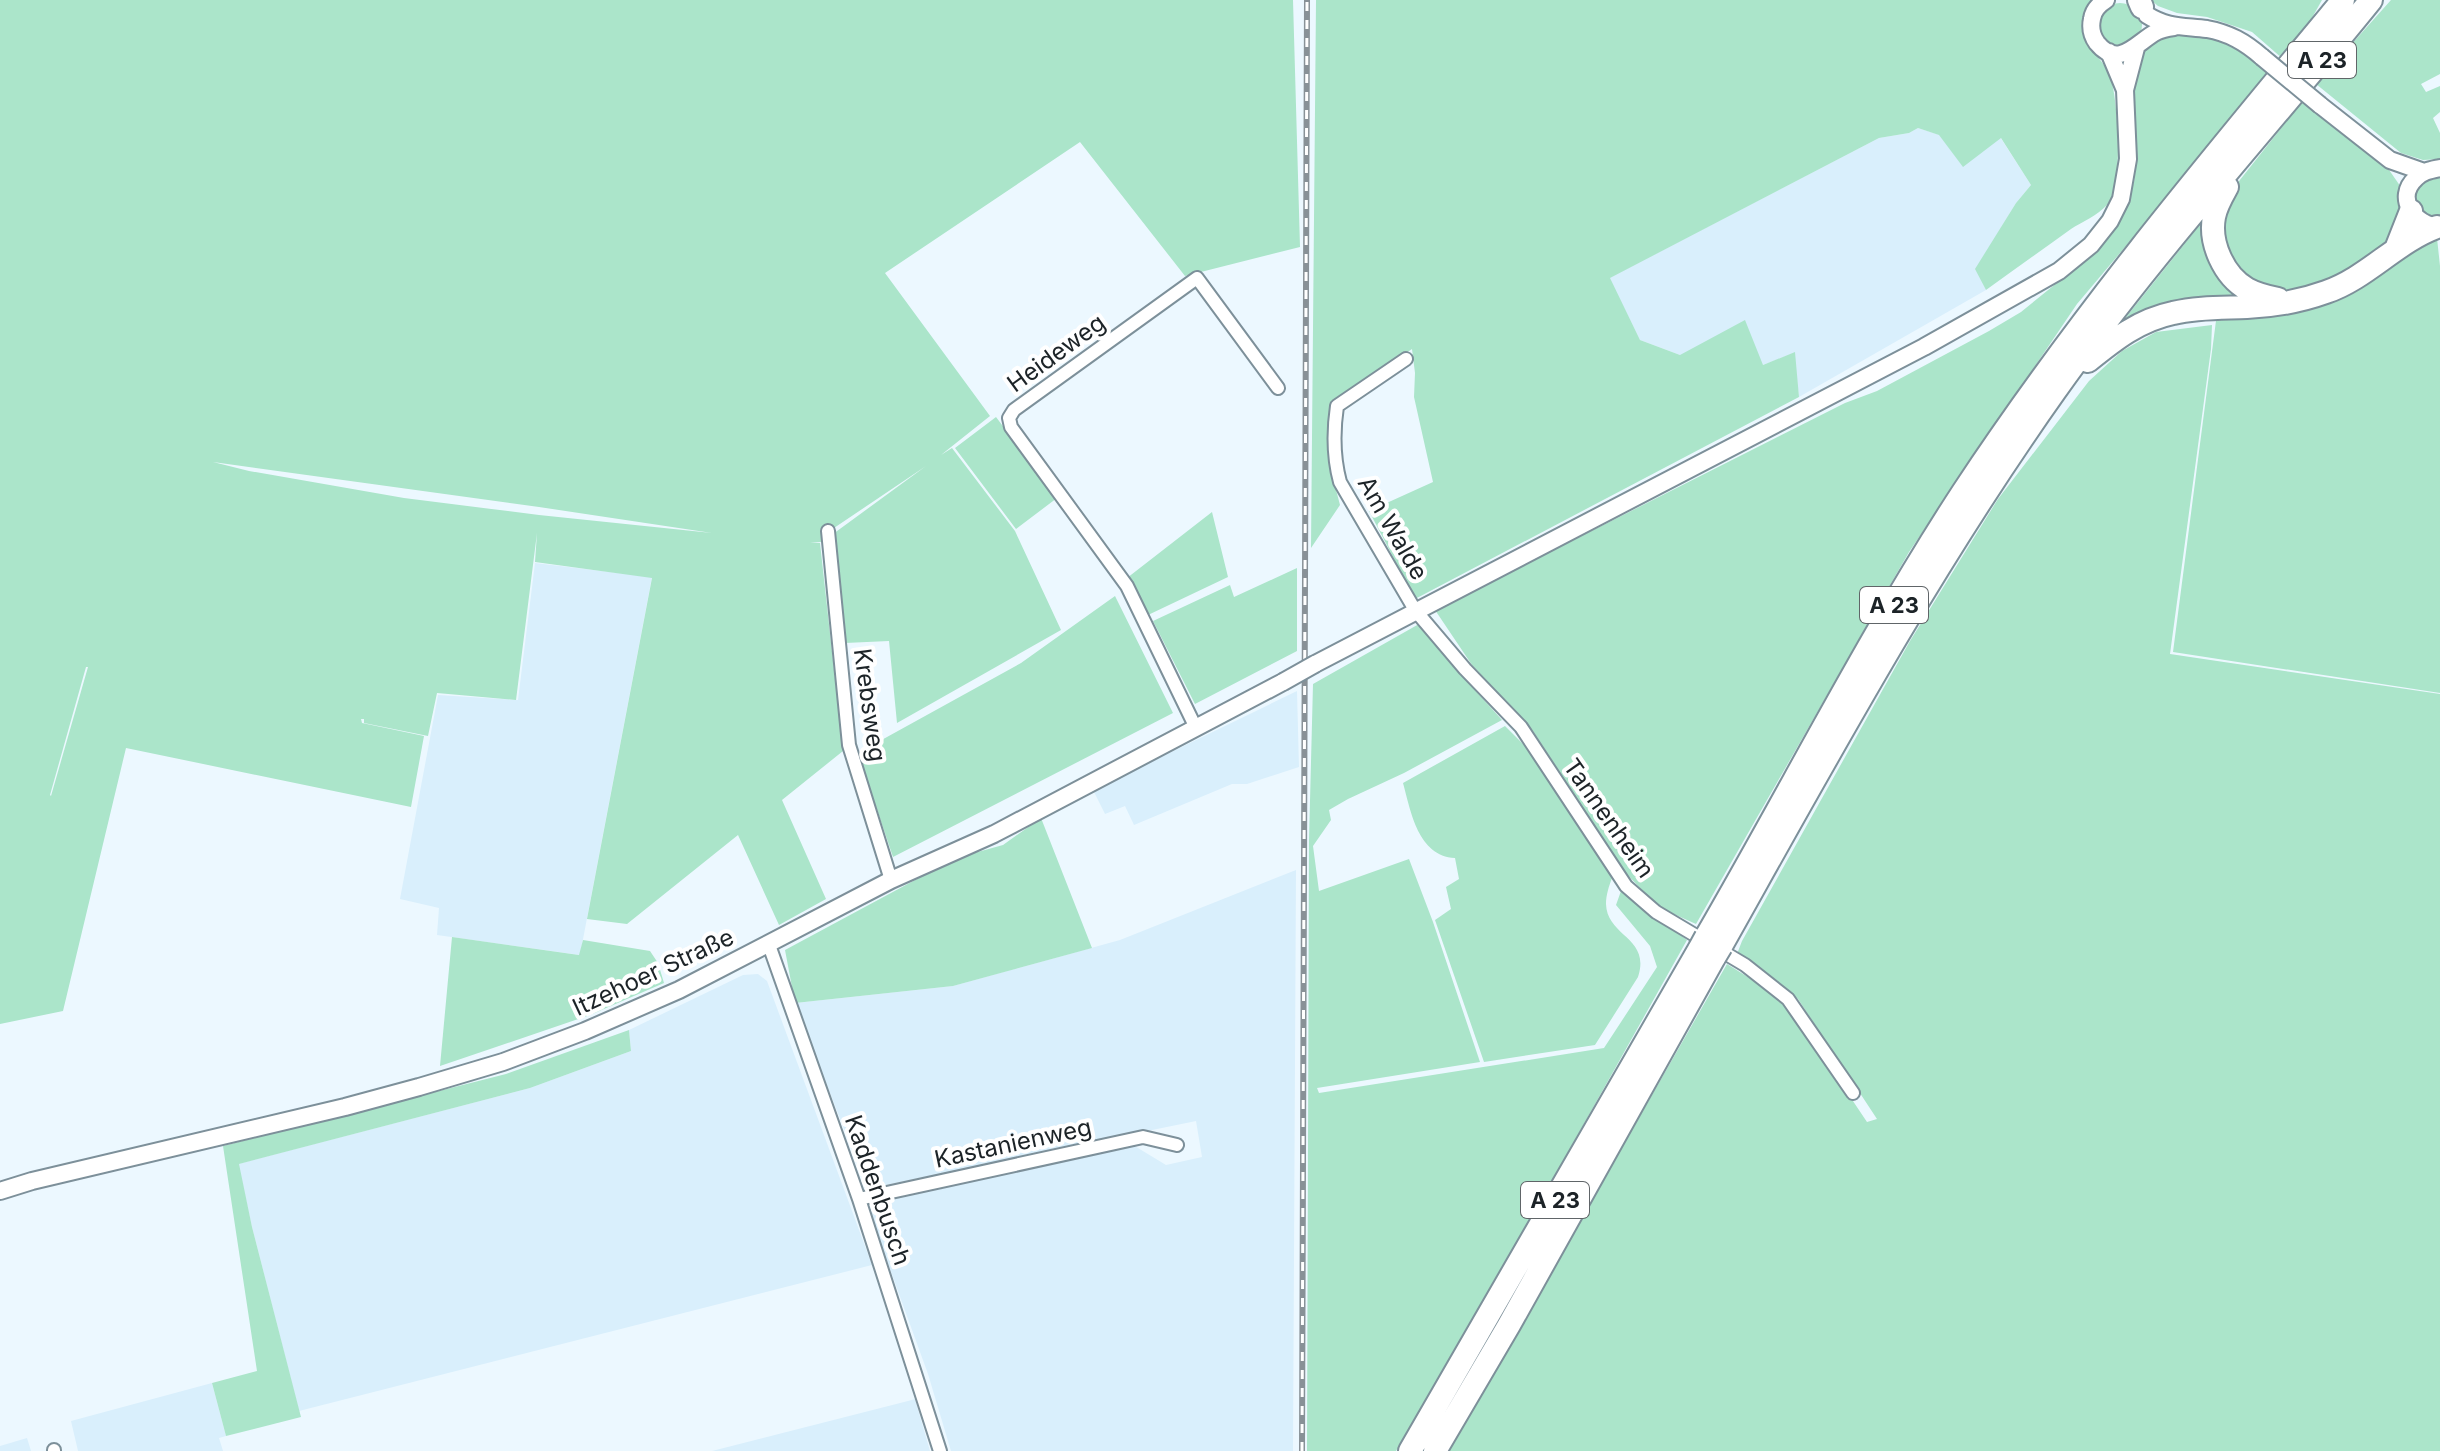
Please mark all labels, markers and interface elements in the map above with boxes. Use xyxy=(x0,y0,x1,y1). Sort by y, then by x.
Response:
road number: A 23 xyxy=(2288,42,2356,78)
street label: Heideweg xyxy=(1001,308,1111,398)
street label: Am Walde xyxy=(1352,471,1434,585)
road number: A 23 xyxy=(1860,587,1928,623)
street label: Krebsweg xyxy=(848,647,892,763)
street label: Tannenheim xyxy=(1557,753,1661,883)
street label: Itzehoer Straße xyxy=(568,922,738,1022)
street label: Kaddenbusch xyxy=(839,1111,917,1269)
street label: Kastanienweg xyxy=(932,1112,1094,1174)
road number: A 23 xyxy=(1521,1182,1589,1218)

